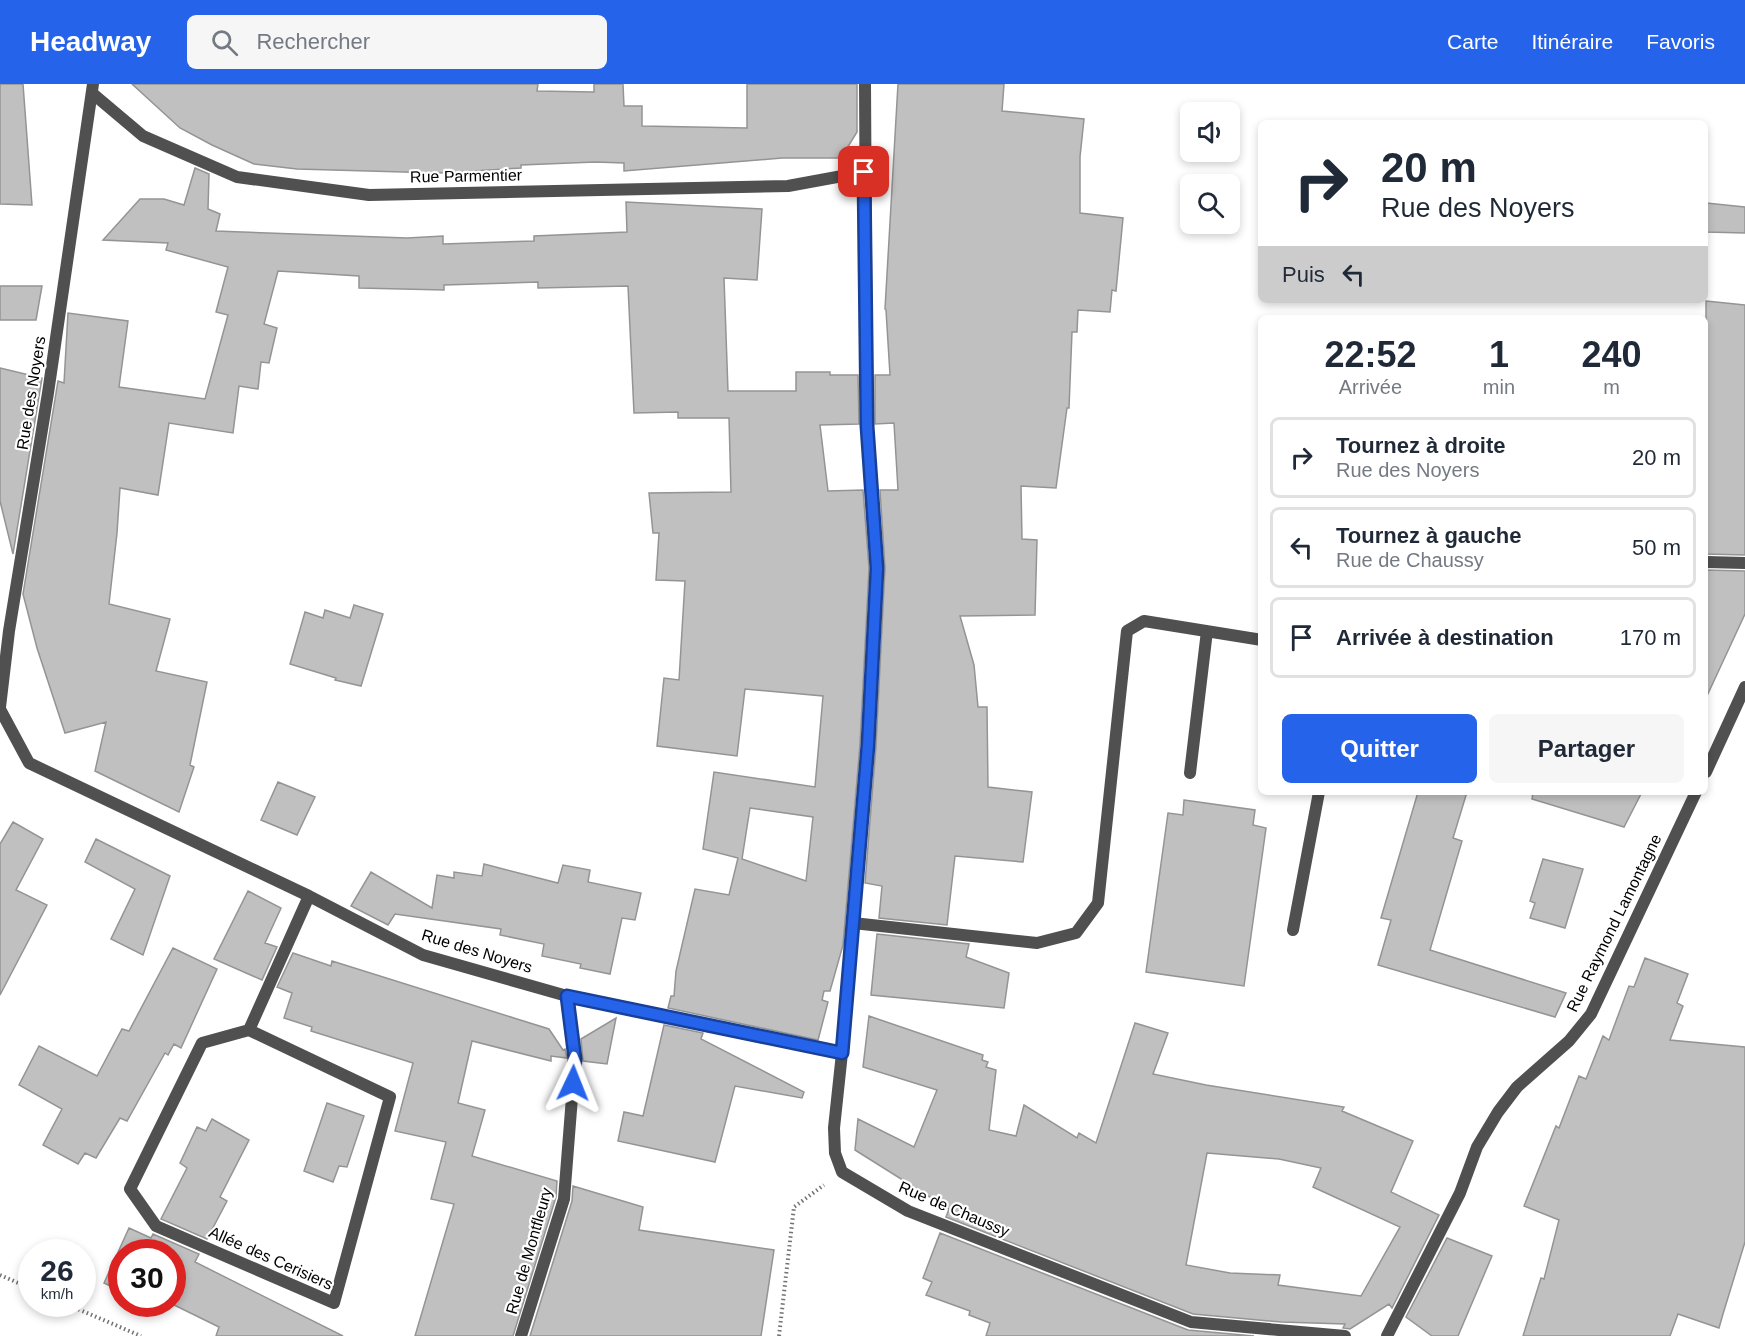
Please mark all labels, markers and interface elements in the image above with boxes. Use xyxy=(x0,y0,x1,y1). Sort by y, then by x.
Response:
search box xyxy=(187,15,607,69)
text: Headway xyxy=(30,26,151,57)
icon: search xyxy=(208,26,241,59)
text: Rechercher xyxy=(256,29,370,54)
text: Carte xyxy=(1447,30,1498,53)
text: Itinéraire xyxy=(1531,30,1613,53)
text: Favoris xyxy=(1646,30,1715,53)
map controls xyxy=(1180,102,1240,234)
button: sound xyxy=(1180,102,1240,162)
icon: right xyxy=(1282,144,1360,222)
text: 20 m xyxy=(1381,144,1477,191)
pin xyxy=(838,146,889,197)
icon: arrive xyxy=(847,155,880,188)
street label: Rue Parmentier xyxy=(410,167,523,185)
button: search xyxy=(1180,174,1240,234)
text: Rue des Noyers xyxy=(1381,193,1575,223)
icon: left xyxy=(1337,258,1370,291)
text: Puis xyxy=(1282,262,1325,287)
text: 22:52 xyxy=(1324,334,1416,375)
text: 1 xyxy=(1489,334,1509,375)
text: 240 xyxy=(1581,334,1642,375)
street label: Rue des Noyers xyxy=(14,335,48,451)
text: Arrivée xyxy=(1339,376,1402,398)
text: min xyxy=(1483,376,1515,398)
text: m xyxy=(1603,376,1620,398)
text: Tournez à droite xyxy=(1336,433,1506,458)
icon: right xyxy=(1285,441,1318,474)
text: 20 m xyxy=(1632,445,1681,470)
text: Rue des Noyers xyxy=(1336,459,1479,481)
text: Tournez à gauche xyxy=(1336,523,1521,548)
icon: left xyxy=(1285,531,1318,564)
text: 50 m xyxy=(1632,535,1681,560)
text: Rue de Chaussy xyxy=(1336,549,1484,571)
icon: arrive xyxy=(1285,621,1318,654)
text: Arrivée à destination xyxy=(1336,625,1554,650)
text: 170 m xyxy=(1620,625,1681,650)
button: Quitter xyxy=(1282,714,1477,783)
button: Partager xyxy=(1489,714,1684,783)
street label: Rue Raymond Lamontagne xyxy=(1563,831,1665,1015)
street label: Rue des Noyers xyxy=(420,926,534,976)
position arrow xyxy=(541,1051,605,1115)
street label: Rue de Chaussy xyxy=(896,1178,1012,1240)
street label: Rue de Montfleury xyxy=(503,1186,555,1316)
street label: Allée des Cerisiers xyxy=(207,1223,335,1293)
speed limit sign: 30 xyxy=(108,1239,186,1317)
text: 26 xyxy=(40,1254,74,1287)
text: km/h xyxy=(41,1285,73,1302)

